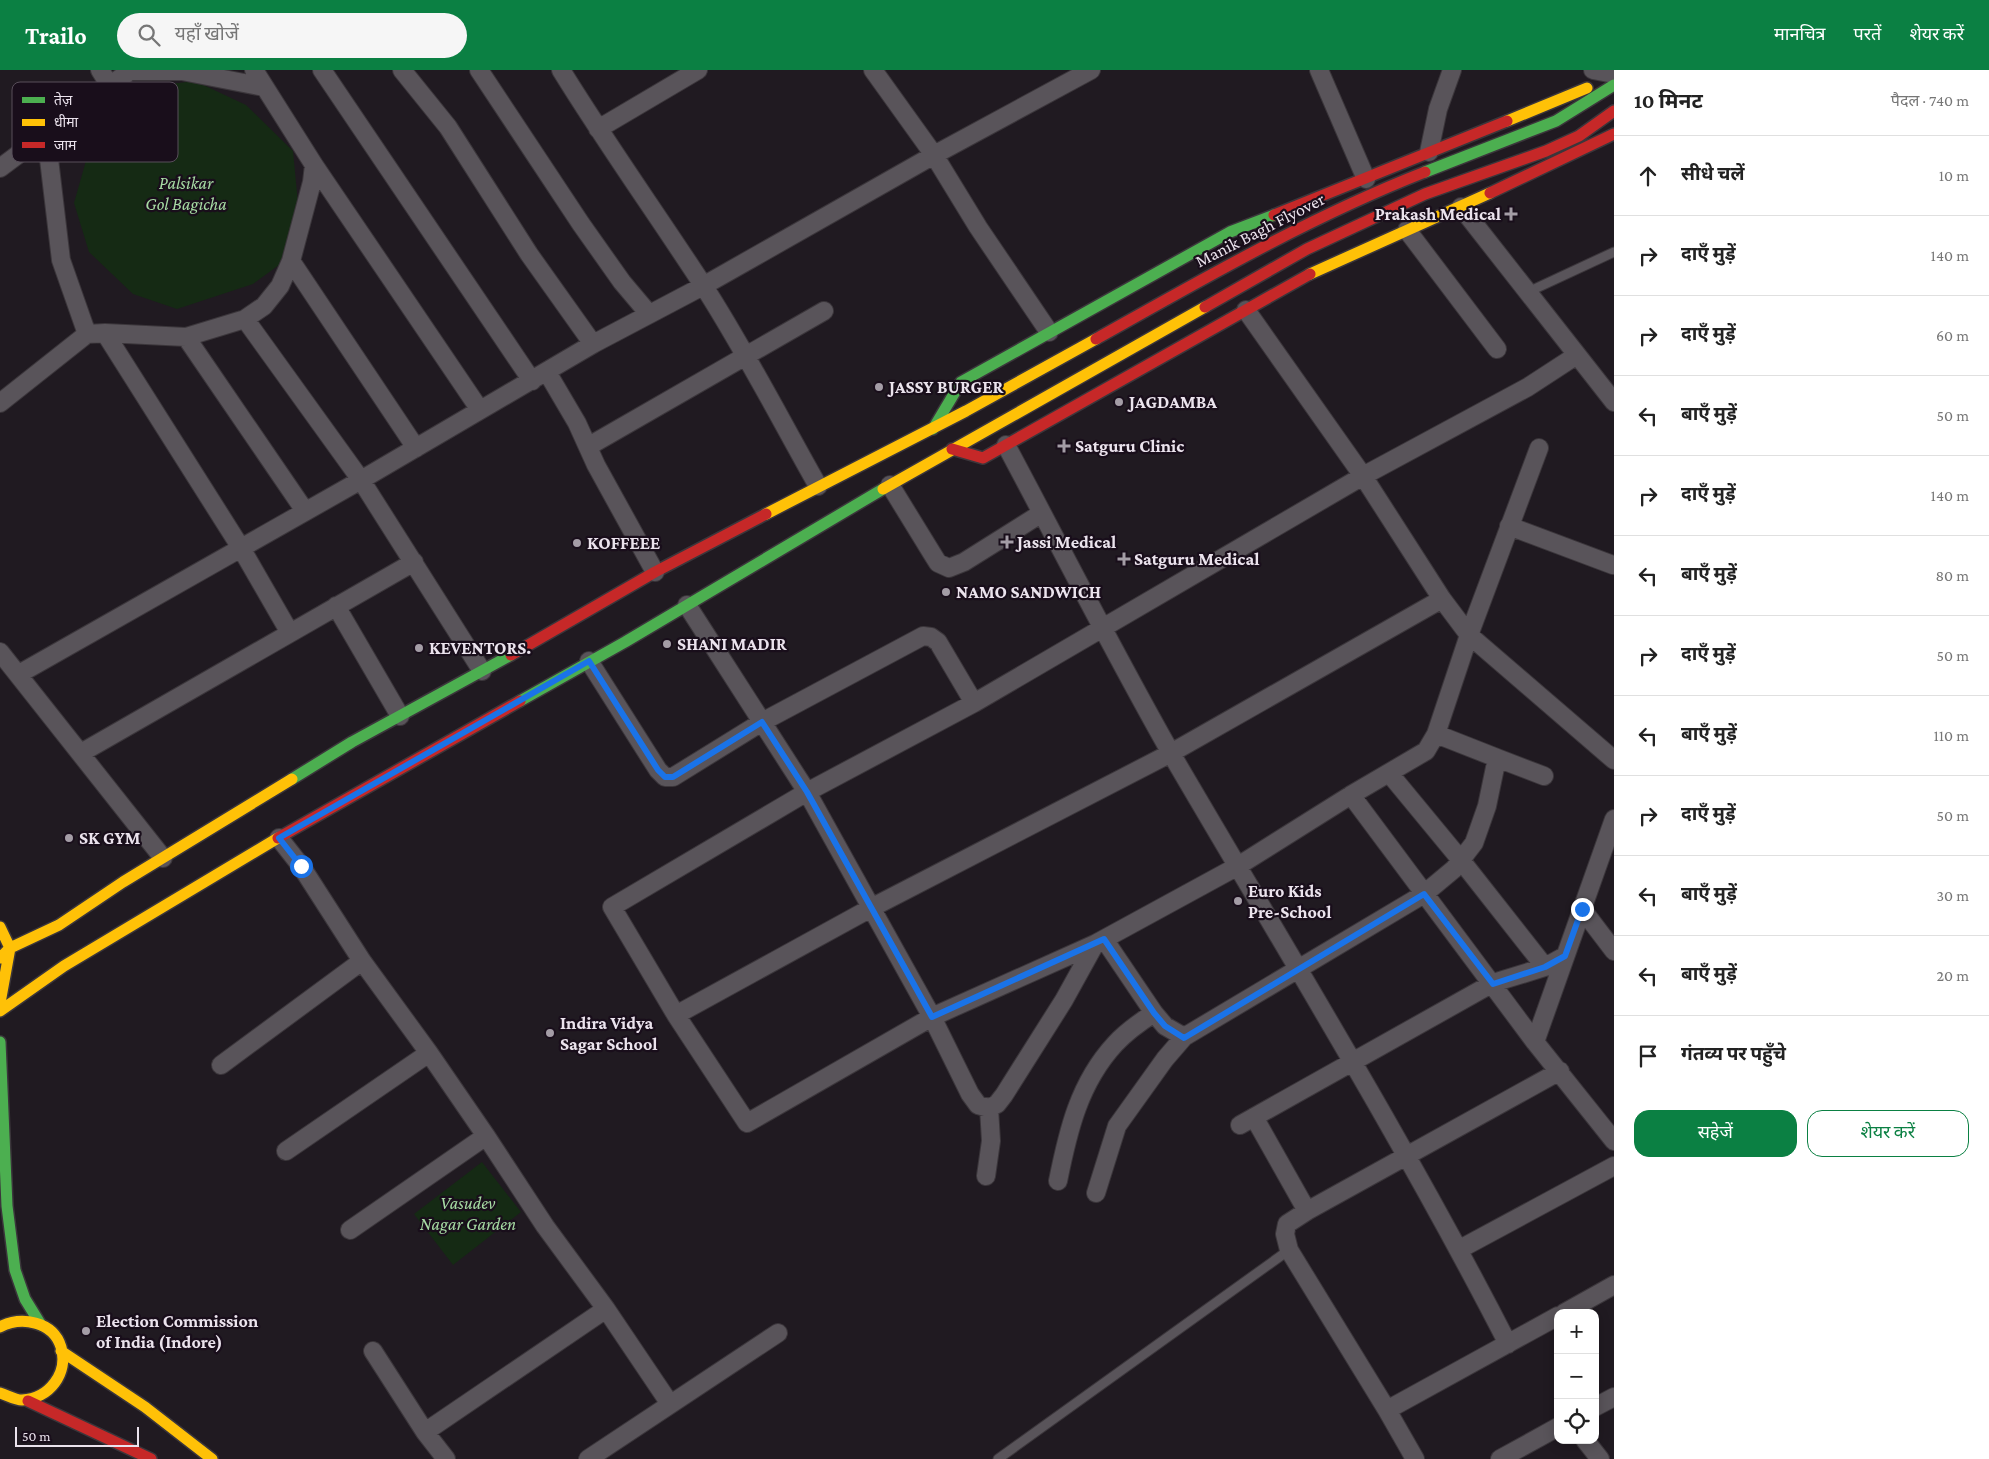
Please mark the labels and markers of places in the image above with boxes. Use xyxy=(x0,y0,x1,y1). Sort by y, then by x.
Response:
place label: Prakash Medical xyxy=(1375,204,1501,224)
marker: Prakash Medical xyxy=(1505,208,1517,220)
place label: JASSY BURGER xyxy=(887,377,1004,397)
marker: JASSY BURGER xyxy=(873,381,885,393)
place label: JAGDAMBA xyxy=(1127,392,1217,412)
marker: JAGDAMBA xyxy=(1113,396,1125,408)
place label: Satguru Clinic xyxy=(1075,436,1184,456)
marker: Satguru Clinic xyxy=(1057,439,1071,453)
place label: Jassi Medical xyxy=(1015,532,1116,552)
place label: KOFFEEE xyxy=(587,533,660,553)
marker: Jassi Medical xyxy=(1001,536,1013,548)
marker: KOFFEEE xyxy=(571,537,583,549)
place label: Satguru Medical xyxy=(1134,549,1259,569)
marker: Satguru Medical xyxy=(1118,553,1130,565)
place label: NAMO SANDWICH xyxy=(956,582,1101,602)
marker: NAMO SANDWICH xyxy=(940,586,952,598)
place label: SHANI MADIR xyxy=(677,634,788,654)
place label: KEVENTORS. xyxy=(429,638,531,658)
marker: SHANI MADIR xyxy=(661,638,673,650)
marker: KEVENTORS. xyxy=(413,642,425,654)
place label: SK GYM xyxy=(79,828,141,848)
marker: SK GYM xyxy=(63,832,75,844)
place label: Euro Kids Pre-School xyxy=(1248,881,1331,922)
marker: Euro Kids Pre-School xyxy=(1232,895,1244,907)
place label: Indira Vidya Sagar School xyxy=(560,1013,658,1054)
marker: Indira Vidya Sagar School xyxy=(544,1027,556,1039)
place label: Election Commission of India (Indore) xyxy=(96,1311,259,1353)
marker: Election Commission of India (Indore) xyxy=(80,1325,92,1337)

